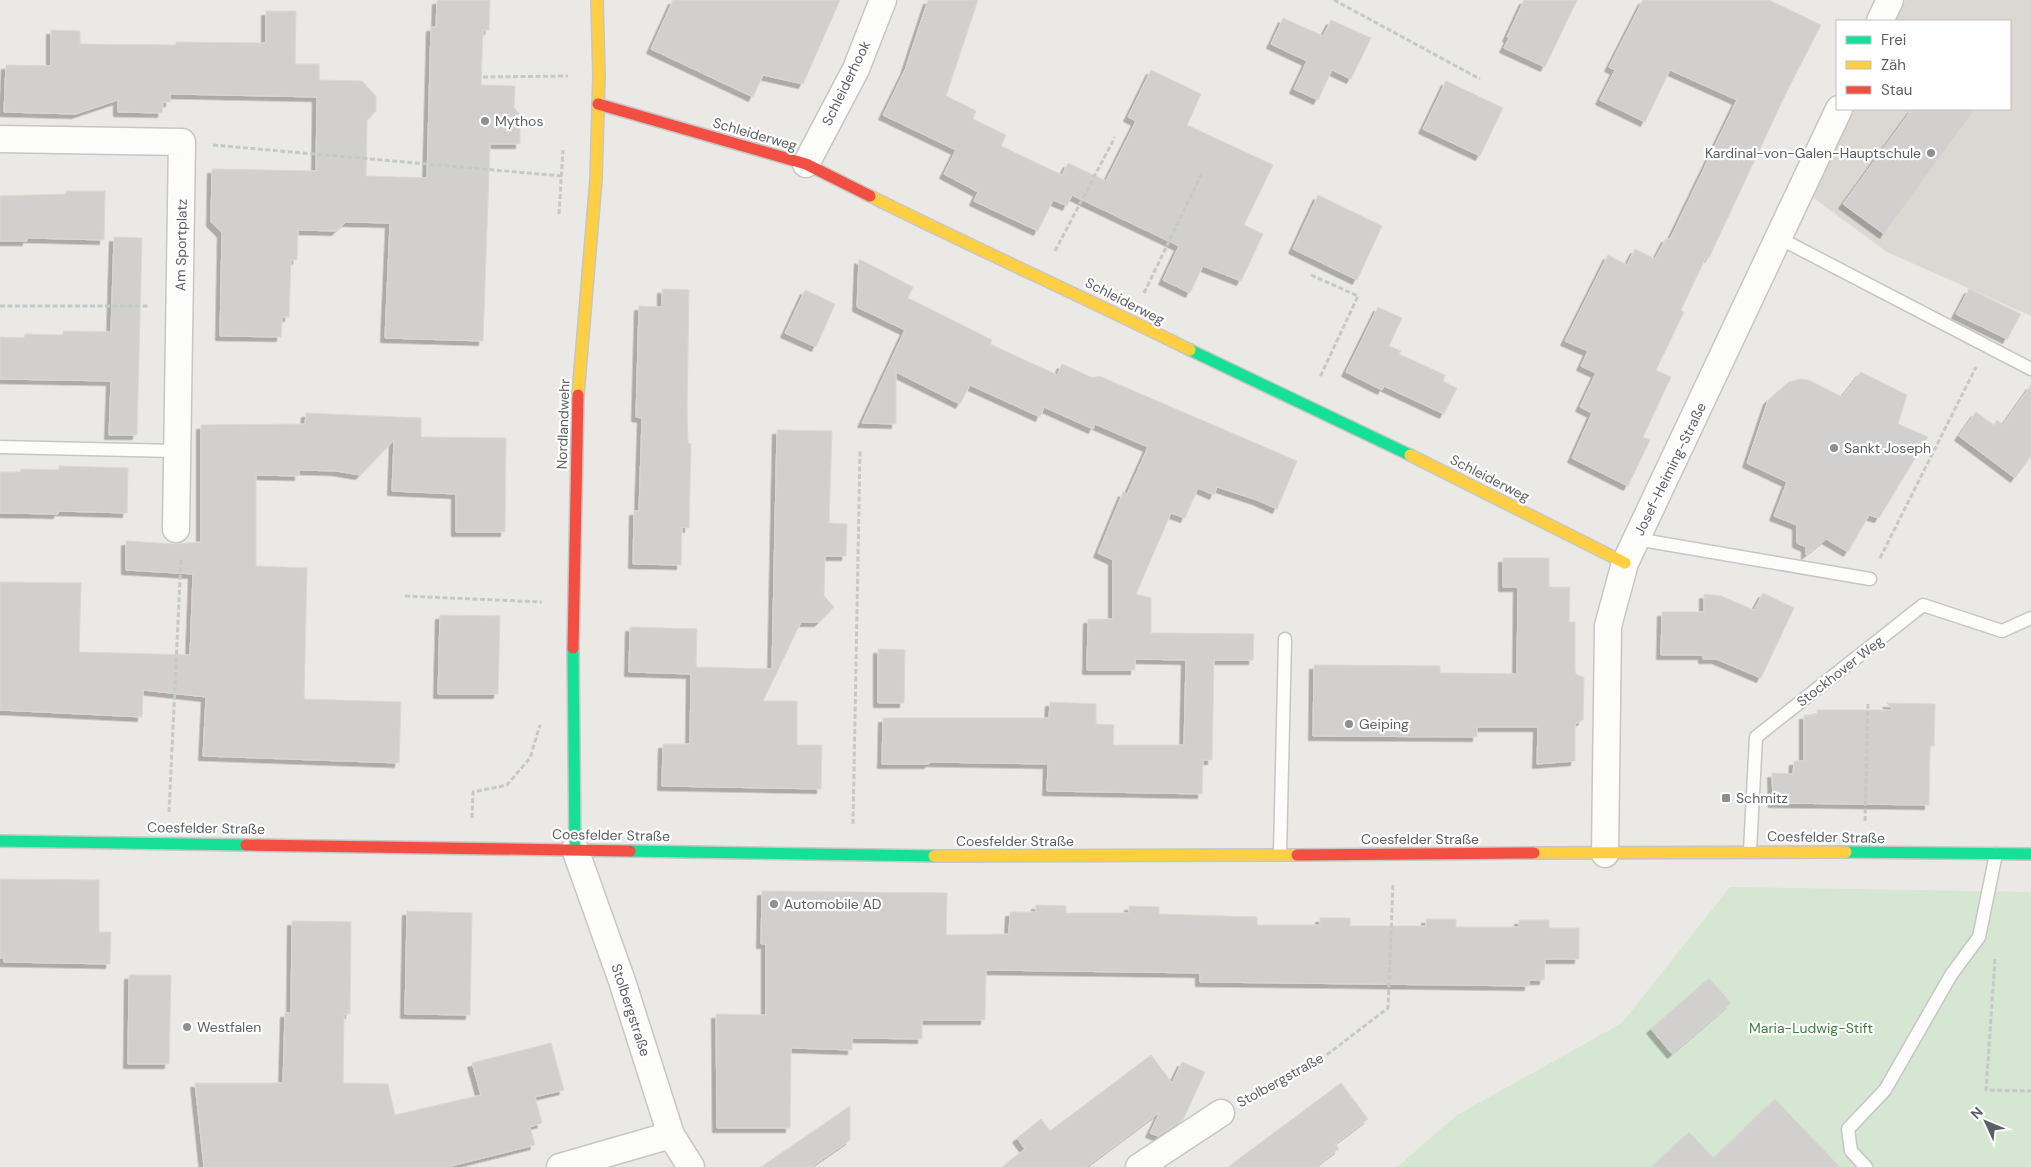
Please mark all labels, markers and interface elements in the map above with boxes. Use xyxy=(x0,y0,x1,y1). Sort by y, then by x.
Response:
legend xyxy=(1836,20,2011,110)
text: Frei xyxy=(1881,30,1906,50)
street label: Schleiderhook xyxy=(818,38,874,128)
text: Zäh xyxy=(1881,55,1906,75)
text: Stau xyxy=(1881,80,1912,100)
place label: Mythos xyxy=(495,112,543,130)
street label: Schleiderweg xyxy=(711,113,799,155)
marker: Mythos xyxy=(479,115,491,127)
place label: Kardinal-von-Galen-Hauptschule xyxy=(1705,144,1921,162)
marker: Kardinal-von-Galen-Hauptschule xyxy=(1925,147,1937,159)
street label: Am Sportplatz xyxy=(171,199,191,291)
street label: Schleiderweg xyxy=(1082,273,1168,329)
street label: Nordlandwehr xyxy=(552,378,574,470)
street label: Josef-Heiming-Straße xyxy=(1630,399,1710,539)
place label: Sankt Joseph xyxy=(1844,439,1931,457)
marker: Sankt Joseph xyxy=(1828,442,1840,454)
street label: Schleiderweg xyxy=(1447,450,1533,506)
street label: Stockhover Weg xyxy=(1793,631,1887,710)
place label: Geiping xyxy=(1359,715,1409,733)
marker: Geiping xyxy=(1343,718,1355,730)
place label: Schmitz xyxy=(1736,789,1788,807)
marker: Schmitz xyxy=(1720,792,1732,804)
street label: Coesfelder Straße xyxy=(147,818,265,838)
street label: Coesfelder Straße xyxy=(552,825,670,845)
street label: Coesfelder Straße xyxy=(1767,827,1885,847)
street label: Coesfelder Straße xyxy=(1361,830,1479,848)
street label: Coesfelder Straße xyxy=(956,832,1074,850)
place label: Automobile AD xyxy=(784,895,881,913)
marker: Automobile AD xyxy=(768,898,780,910)
street label: Stolbergstraße xyxy=(608,961,654,1059)
place label: Westfalen xyxy=(197,1018,261,1036)
park label: Maria-Ludwig-Stift xyxy=(1749,1019,1873,1037)
marker: Westfalen xyxy=(181,1021,193,1033)
street label: Stolbergstraße xyxy=(1233,1049,1327,1111)
north arrow xyxy=(1961,1097,2011,1147)
text: N xyxy=(1967,1103,1987,1123)

